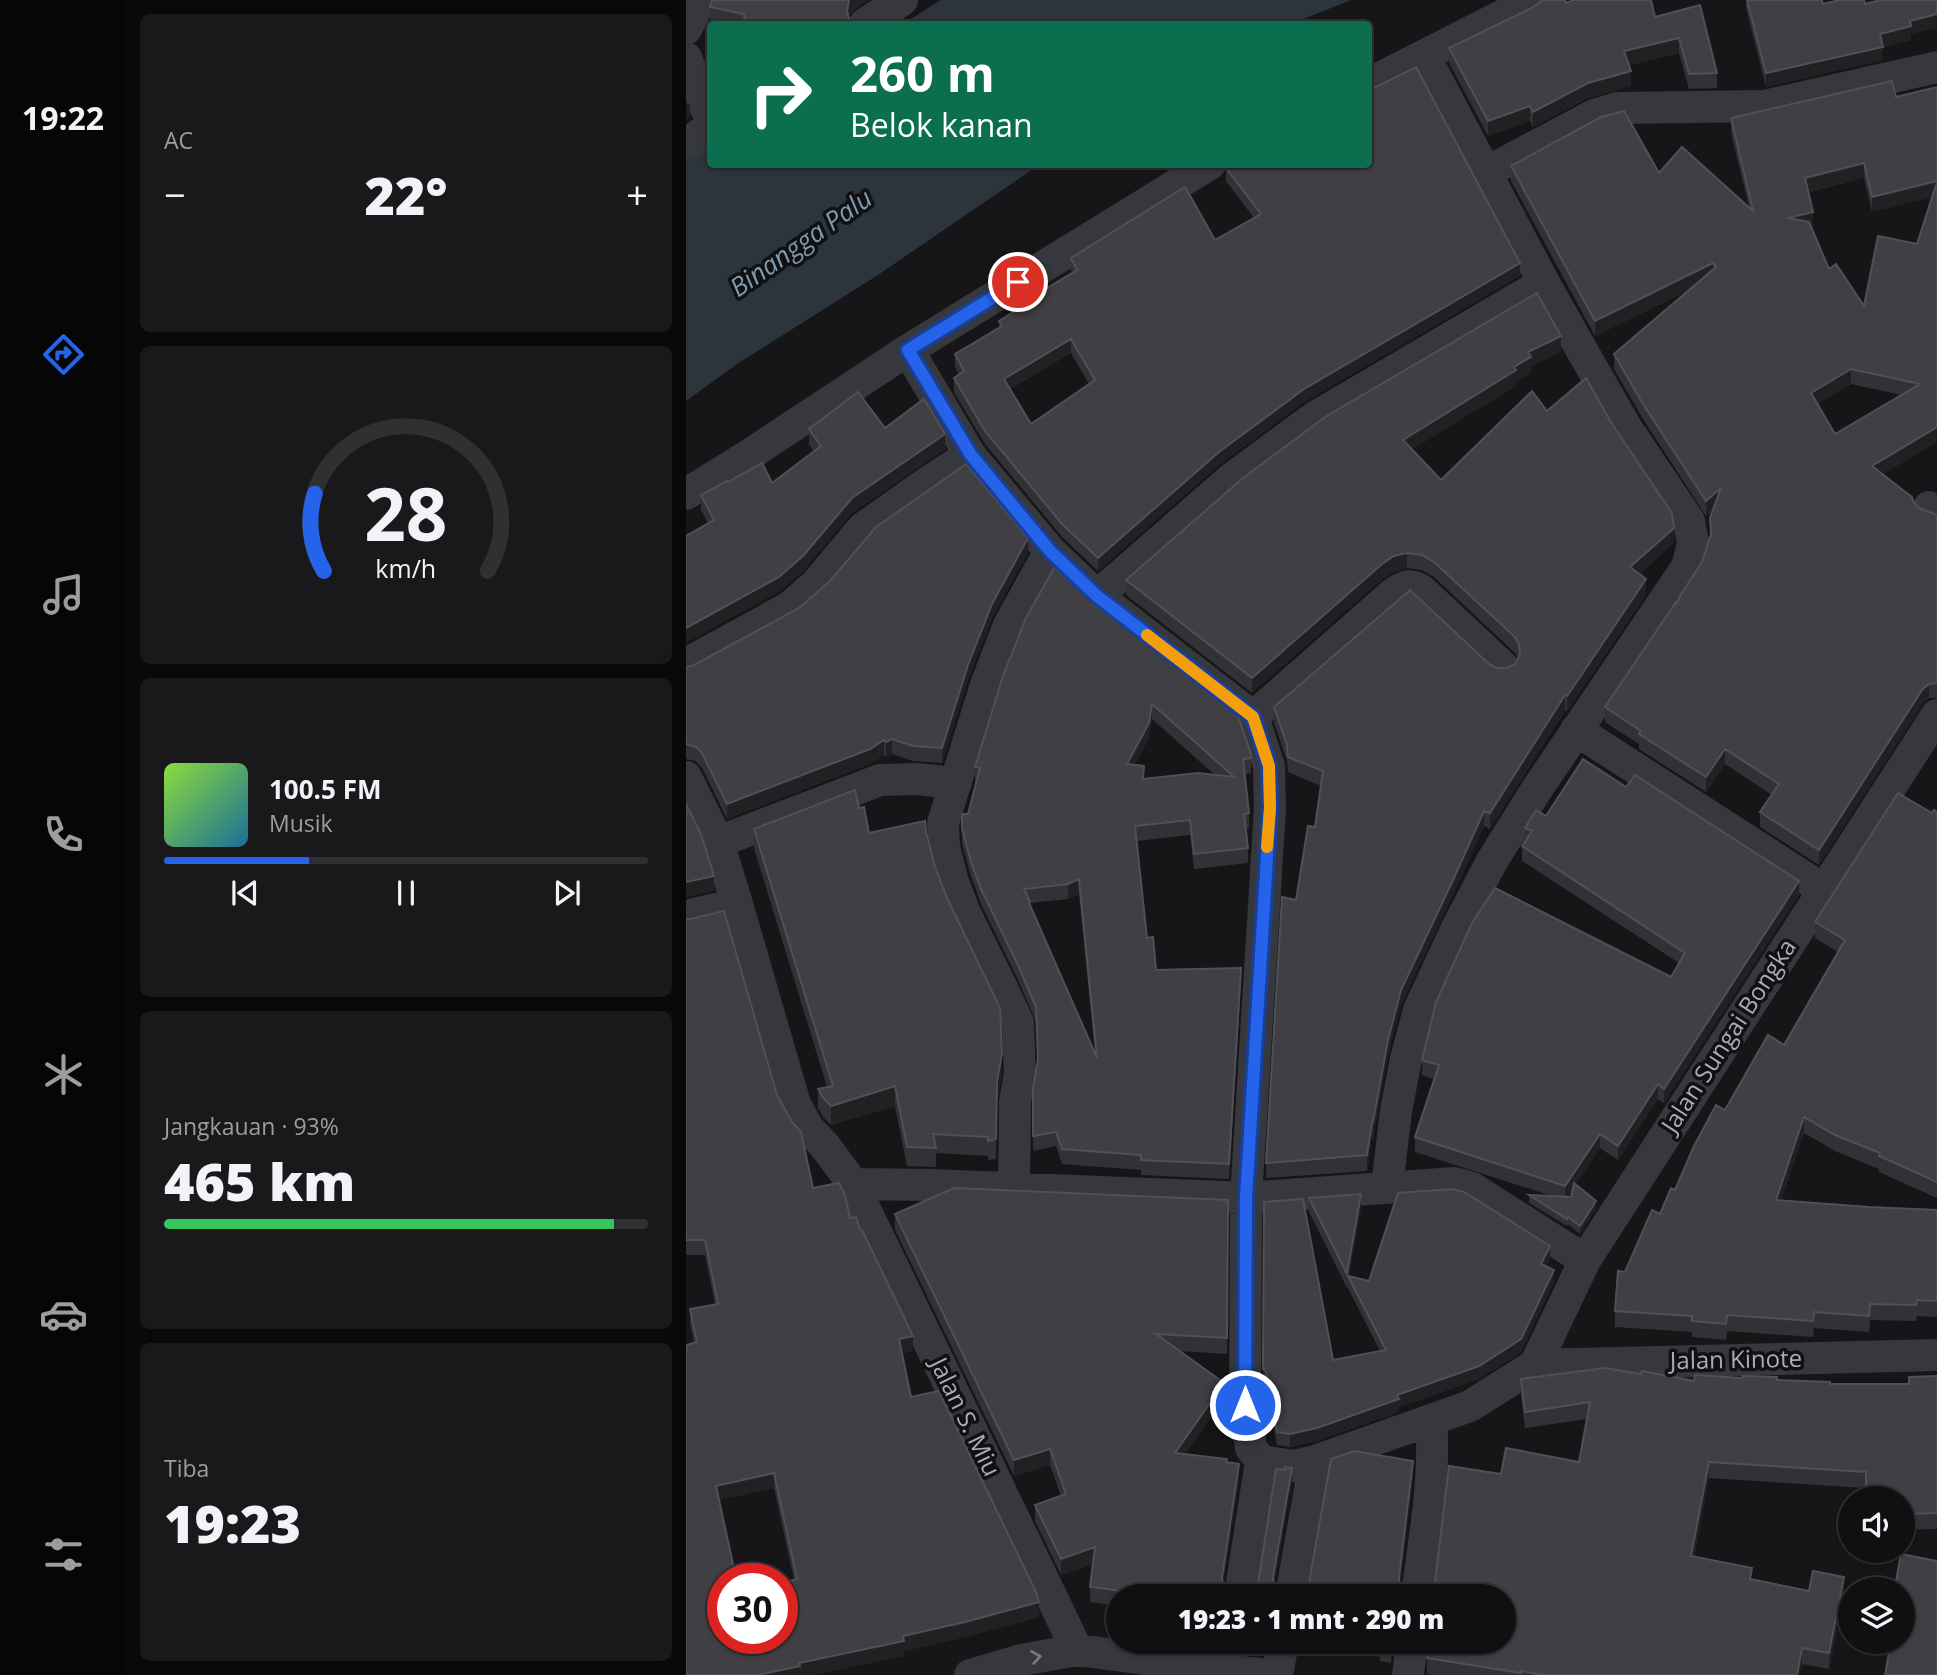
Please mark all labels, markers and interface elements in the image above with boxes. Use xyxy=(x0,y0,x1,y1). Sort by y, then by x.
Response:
text: 260 m xyxy=(850,40,995,106)
icon: right xyxy=(735,49,826,140)
text: 19:22 xyxy=(22,96,104,139)
text: Belok kanan xyxy=(850,103,1033,146)
text: AC xyxy=(164,124,193,156)
text: 22° xyxy=(365,159,447,230)
text: − xyxy=(164,168,186,220)
text: + xyxy=(626,168,648,220)
water label: Binangga Palu xyxy=(722,180,879,305)
pin xyxy=(988,252,1048,312)
icon: arrive xyxy=(999,263,1037,301)
icon: directions xyxy=(39,330,88,379)
text: 28 xyxy=(364,464,448,563)
text: km/h xyxy=(376,551,436,585)
icon: music xyxy=(39,570,88,619)
text: 100.5 FM xyxy=(269,771,381,807)
text: Musik xyxy=(269,807,333,839)
icon: phone xyxy=(39,810,88,859)
icon: previous xyxy=(226,874,264,912)
icon: pause xyxy=(387,874,425,912)
icon: next xyxy=(548,874,586,912)
street label: Jalan Sungai Bongka xyxy=(1652,932,1803,1140)
icon: climate xyxy=(39,1050,88,1099)
text: Jangkauan · 93% xyxy=(164,1110,339,1142)
text: 465 km xyxy=(164,1145,355,1216)
icon: car xyxy=(39,1290,88,1339)
street label: Jalan Kinote xyxy=(1668,1341,1802,1376)
street label: Jalan S. Miu xyxy=(923,1350,1009,1481)
position arrow xyxy=(1208,1368,1282,1442)
text: Tiba xyxy=(164,1452,209,1484)
map controls xyxy=(1838,1486,1915,1654)
button: sound xyxy=(1838,1486,1915,1563)
text: 19:23 xyxy=(164,1487,301,1558)
icon: filters xyxy=(39,1530,88,1579)
speed limit sign: 30 xyxy=(707,1563,798,1654)
button: layers xyxy=(1838,1577,1915,1654)
text: 19:23 · 1 mnt · 290 m xyxy=(1178,1601,1444,1637)
one-way arrow xyxy=(1030,1650,1042,1665)

